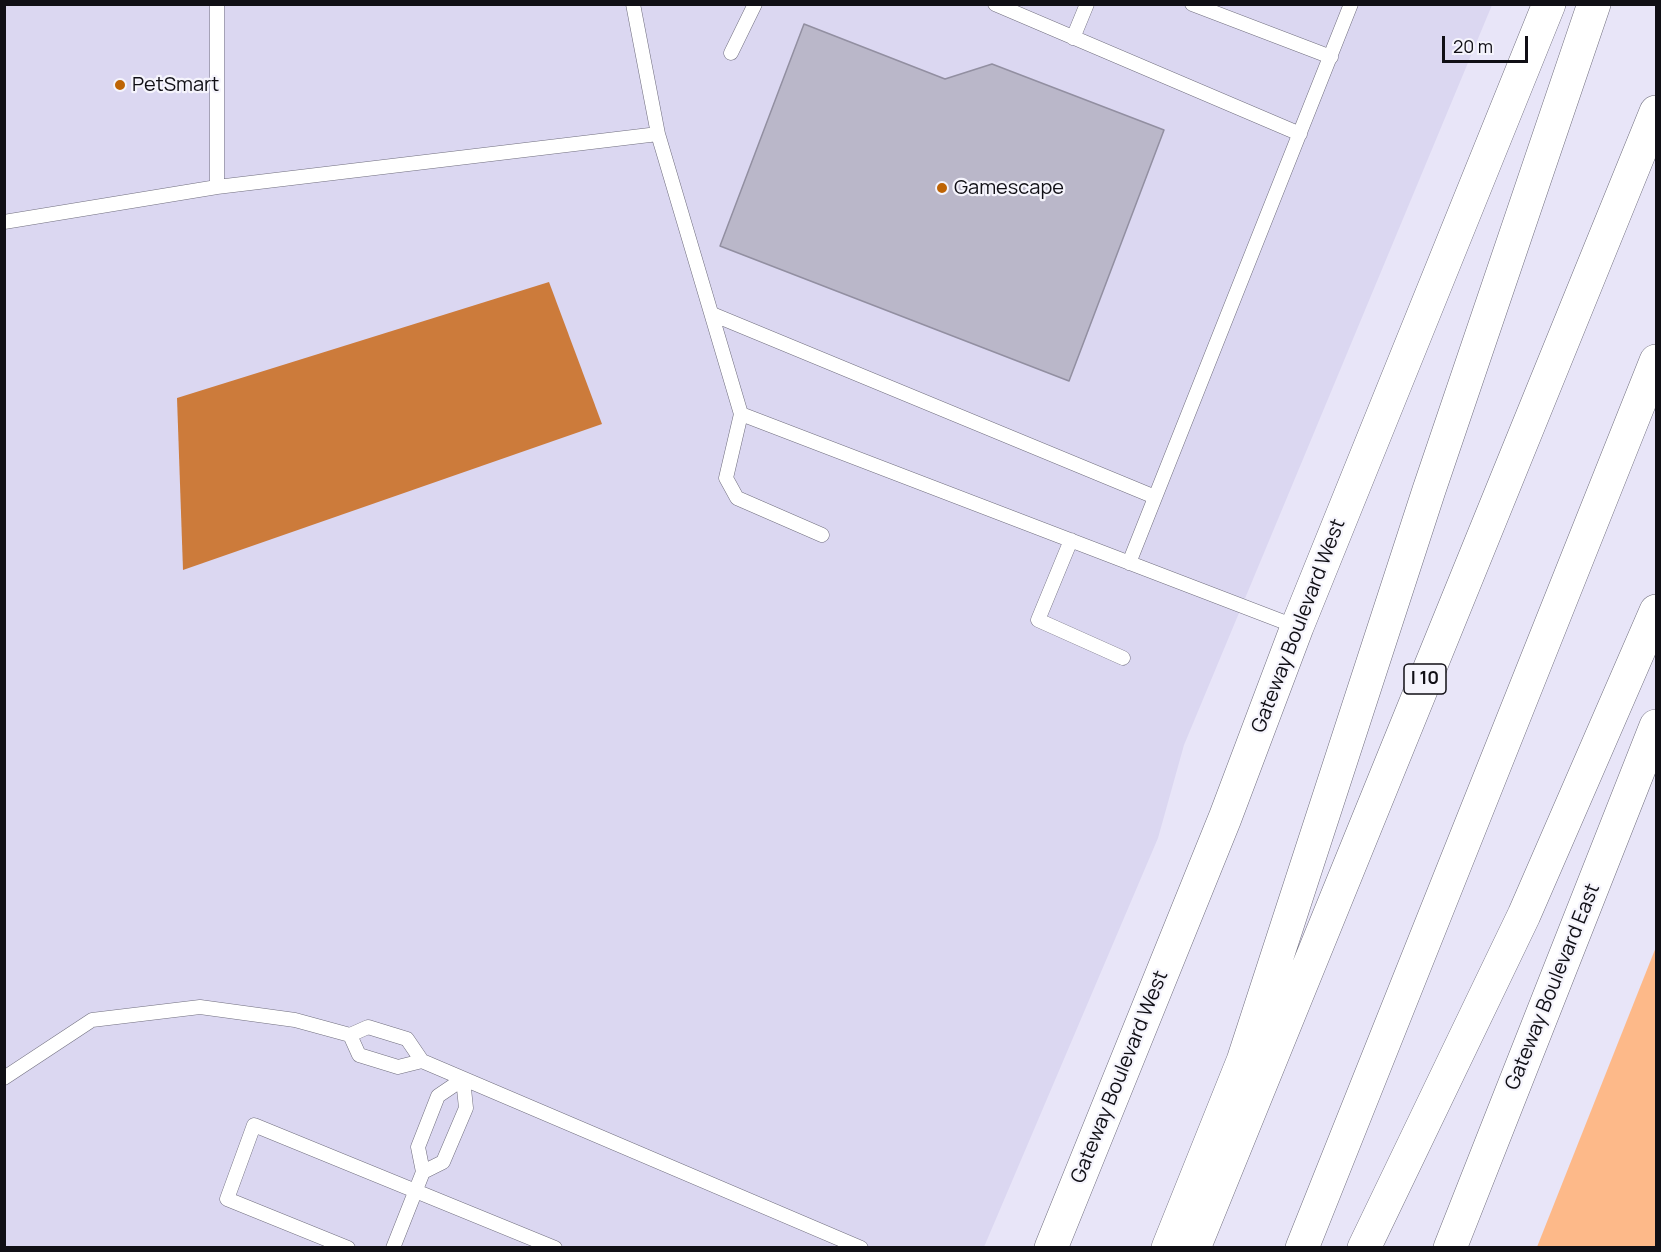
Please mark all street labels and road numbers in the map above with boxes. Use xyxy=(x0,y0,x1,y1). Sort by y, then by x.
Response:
street label: Gateway Boulevard West xyxy=(1247,516,1351,736)
road number: I 10 xyxy=(1404,664,1446,694)
street label: Gateway Boulevard East xyxy=(1501,880,1605,1094)
street label: Gateway Boulevard West xyxy=(1066,967,1174,1187)

